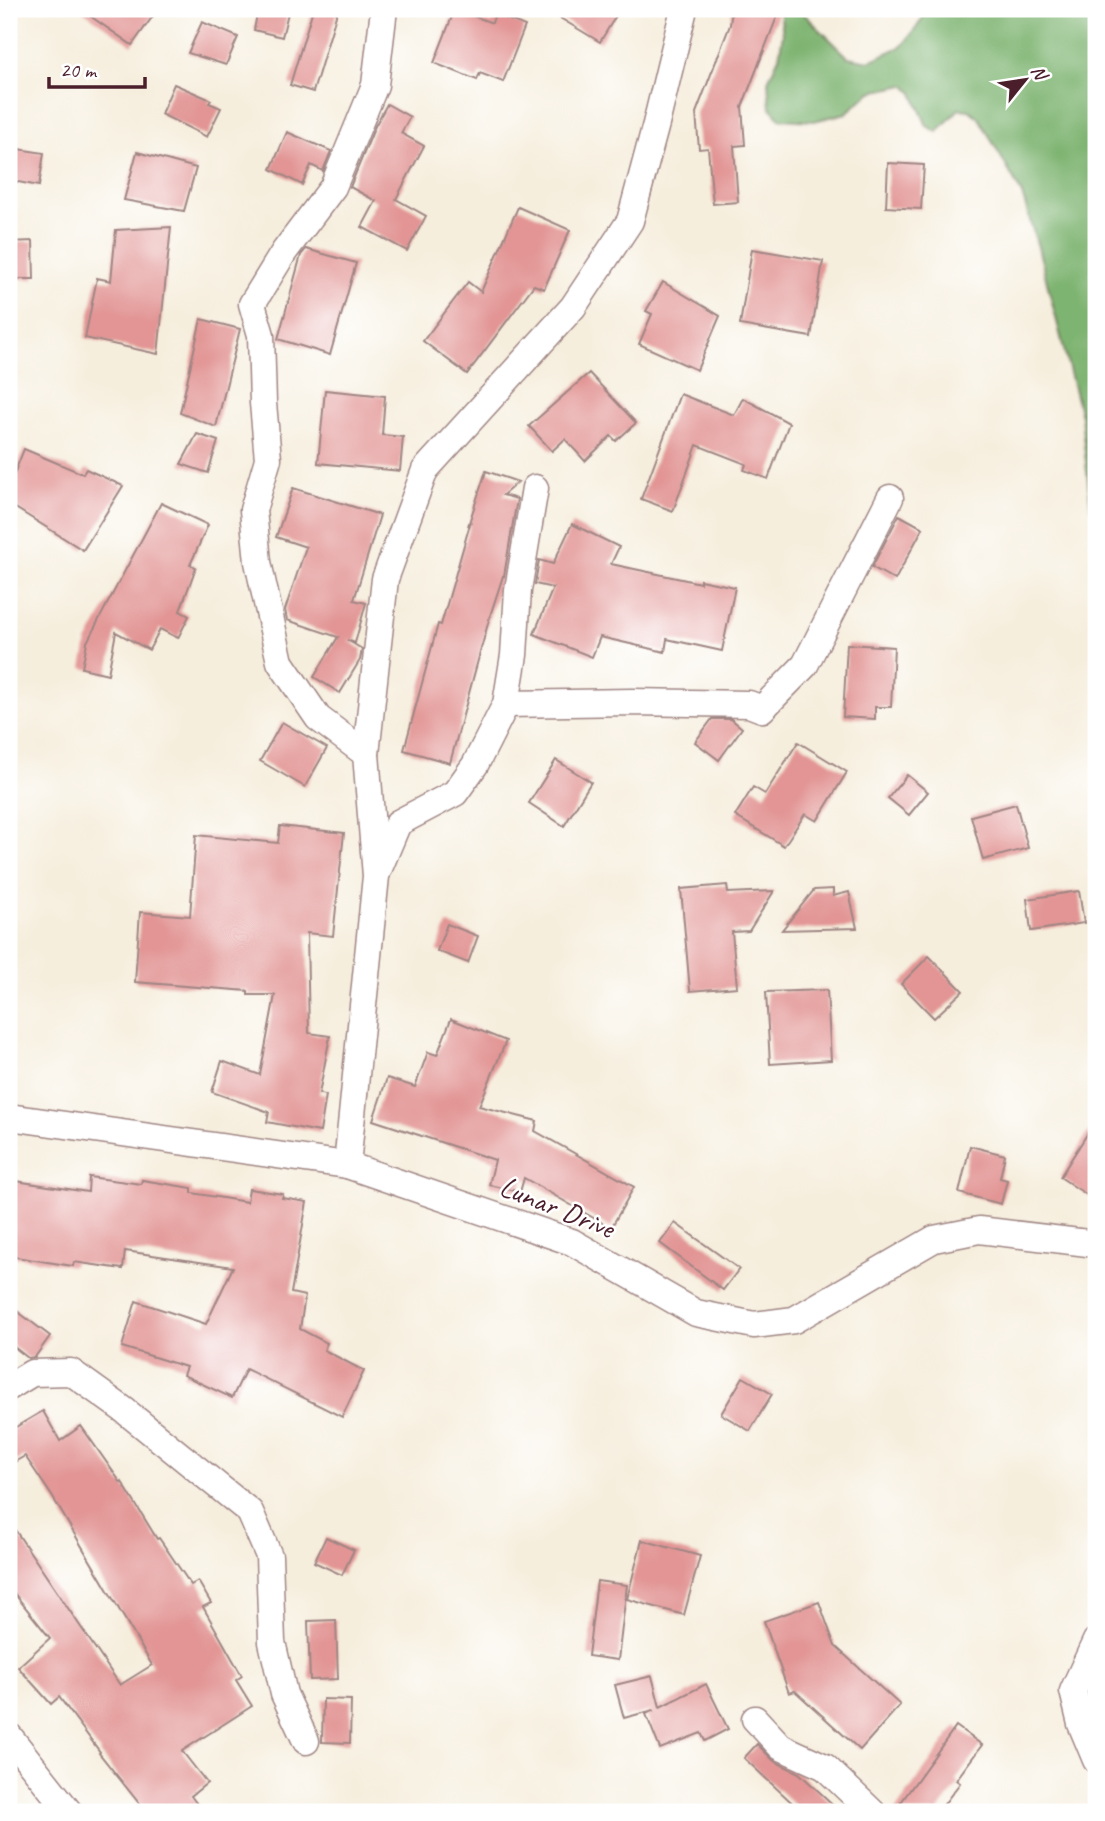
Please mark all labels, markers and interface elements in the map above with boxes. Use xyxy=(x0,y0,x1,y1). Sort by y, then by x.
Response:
scale bar xyxy=(49,46,145,90)
north arrow xyxy=(990,46,1060,116)
text: 20 m xyxy=(60,57,98,83)
text: N xyxy=(1026,61,1054,86)
street label: Lunar Drive xyxy=(494,1167,622,1248)

